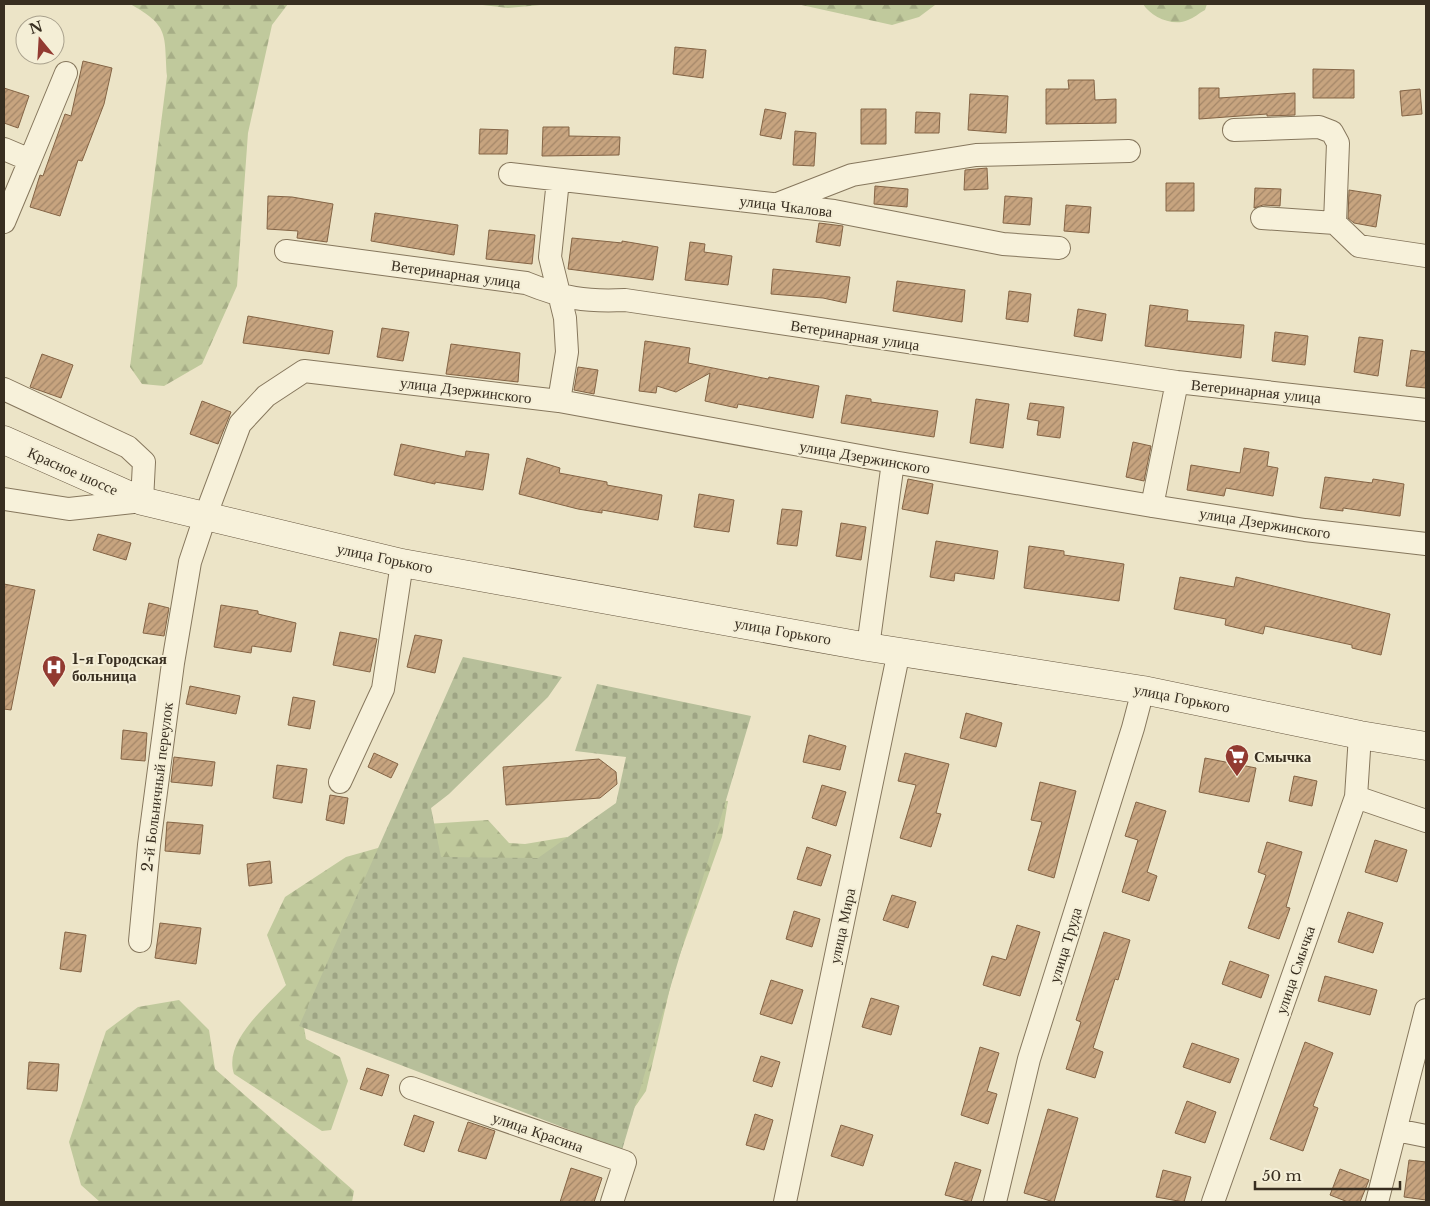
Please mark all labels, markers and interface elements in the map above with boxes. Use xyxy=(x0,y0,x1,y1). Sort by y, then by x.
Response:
north arrow xyxy=(15,15,65,65)
text: N xyxy=(27,17,45,38)
street label: улица Чкалова xyxy=(738,191,834,221)
street label: Ветеринарная улица xyxy=(390,256,522,293)
street label: Ветеринарная улица xyxy=(789,315,921,355)
street label: улица Дзержинского xyxy=(399,373,533,407)
street label: Ветеринарная улица xyxy=(1190,375,1322,407)
street label: улица Дзержинского xyxy=(798,436,932,478)
street label: Красное шоссе xyxy=(25,443,122,500)
street label: улица Дзержинского xyxy=(1198,503,1332,543)
street label: улица Горького xyxy=(335,539,435,577)
street label: улица Горького xyxy=(733,613,833,649)
place label: 1-я Городская больница xyxy=(72,649,167,685)
hospital icon: 1-я Городская больница xyxy=(41,654,67,688)
street label: улица Горького xyxy=(1132,679,1232,717)
street label: 2-й Больничный переулок xyxy=(137,701,177,873)
supermarket icon: Смычка xyxy=(1224,743,1250,777)
place label: Смычка xyxy=(1254,747,1312,766)
street label: улица Мира xyxy=(825,886,859,966)
street label: улица Труда xyxy=(1044,905,1086,985)
street label: улица Смычка xyxy=(1271,923,1319,1017)
street label: улица Красина xyxy=(490,1108,586,1157)
scale bar xyxy=(1255,1158,1400,1190)
text: 50 m xyxy=(1262,1166,1302,1185)

